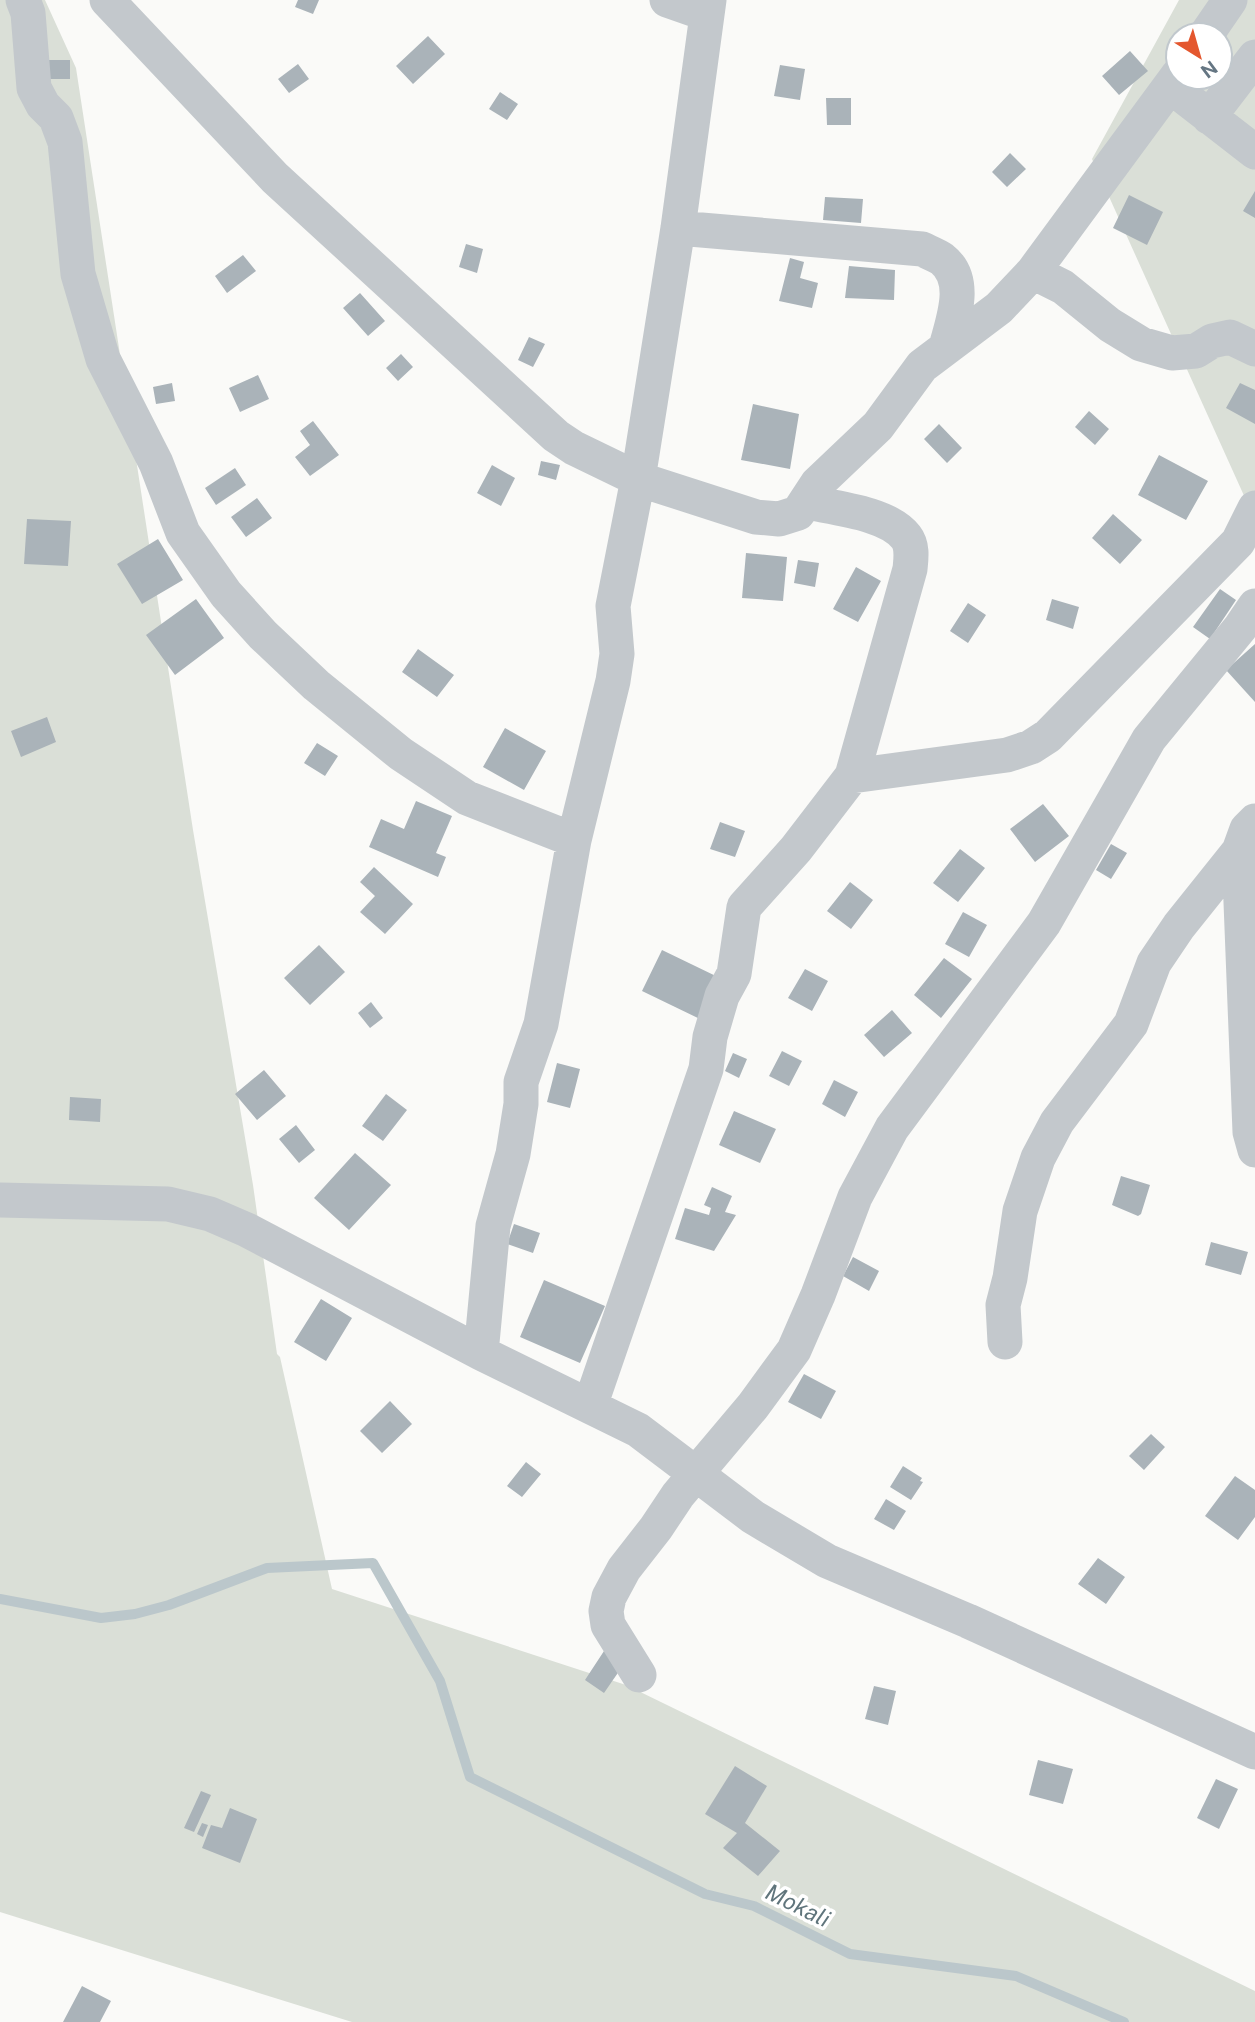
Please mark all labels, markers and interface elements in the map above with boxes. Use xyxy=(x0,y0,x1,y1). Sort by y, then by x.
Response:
north arrow xyxy=(1164,21,1234,91)
text: N xyxy=(1197,56,1222,83)
water label: Mokali xyxy=(761,1878,835,1932)

